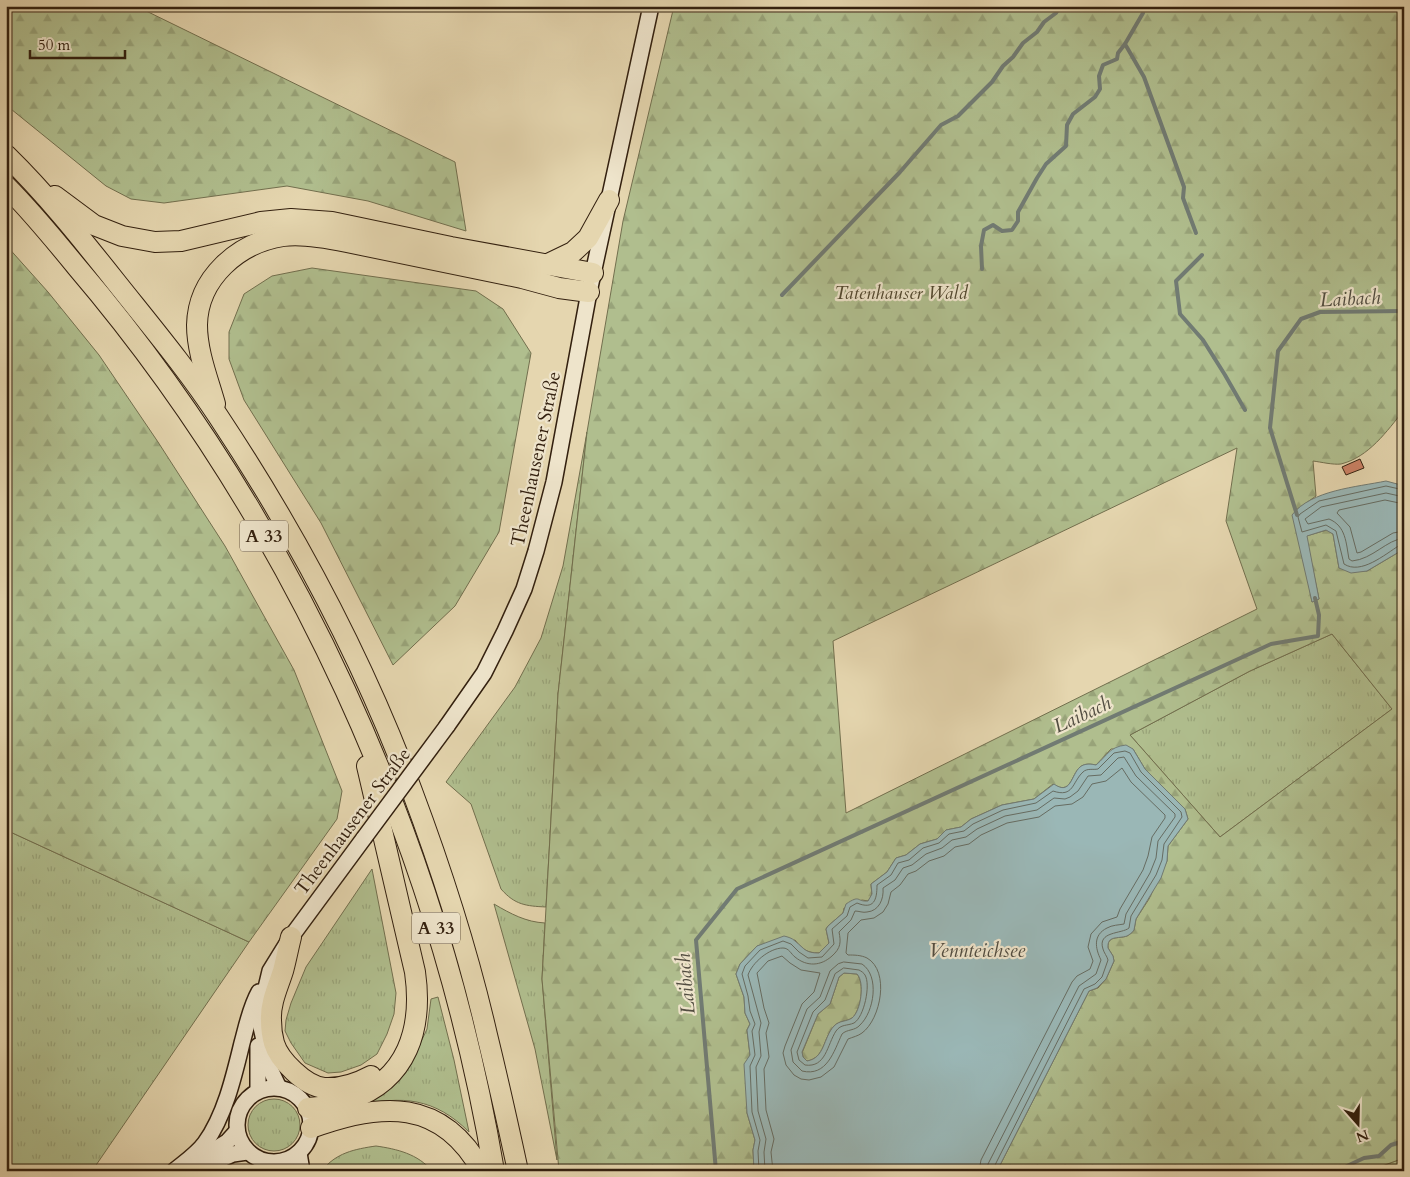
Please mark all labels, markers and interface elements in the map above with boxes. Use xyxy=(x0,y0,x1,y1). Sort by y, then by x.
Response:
scale bar xyxy=(30,28,125,60)
text: 50 m xyxy=(38,35,70,55)
park label: Tatenhauser Wald xyxy=(834,280,969,306)
water label: Laibach xyxy=(1319,283,1382,314)
street label: Theenhausener Straße xyxy=(505,369,567,549)
road number: A 33 xyxy=(240,520,288,552)
water label: Laibach xyxy=(1049,689,1116,740)
street label: Theenhausener Straße xyxy=(289,742,417,901)
road number: A 33 xyxy=(412,912,460,944)
water label: Vennteichsee xyxy=(929,937,1025,964)
water label: Laibach xyxy=(669,952,702,1015)
north arrow xyxy=(1332,1100,1382,1150)
text: N xyxy=(1353,1125,1371,1147)

